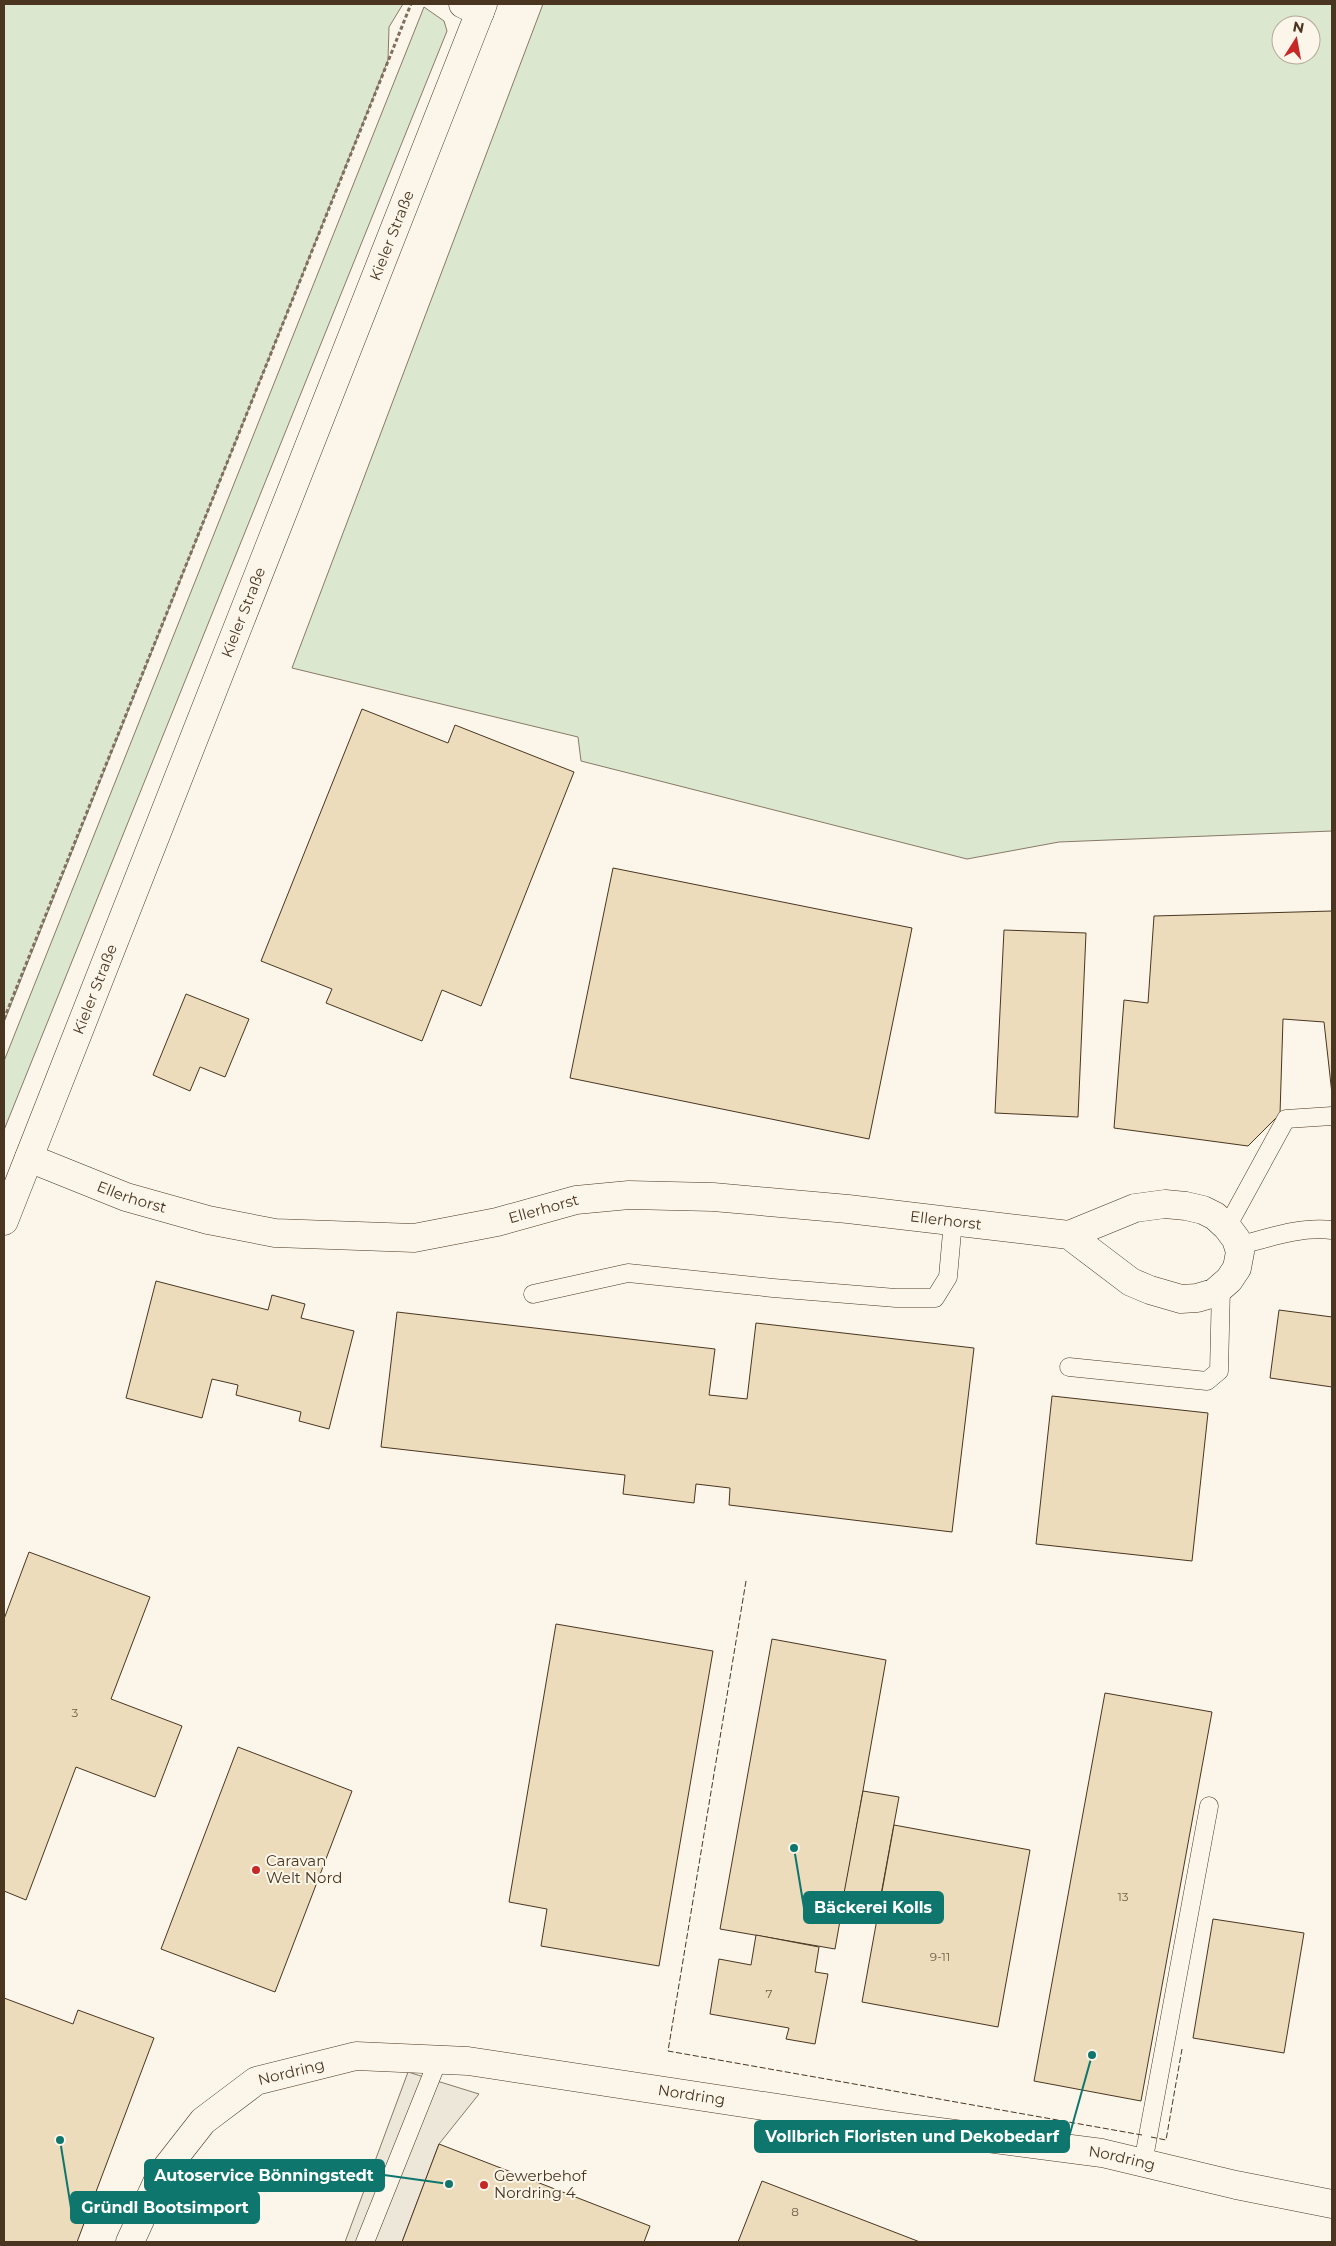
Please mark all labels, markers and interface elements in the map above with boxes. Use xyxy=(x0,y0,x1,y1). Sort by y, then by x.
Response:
north arrow xyxy=(1271,15,1321,65)
text: N xyxy=(1291,17,1306,37)
street label: Kieler Straße xyxy=(365,187,418,283)
street label: Kieler Straße xyxy=(217,564,269,660)
street label: Kieler Straße xyxy=(68,941,121,1037)
street label: Ellerhorst xyxy=(94,1176,169,1217)
street label: Ellerhorst xyxy=(506,1190,581,1227)
street label: Ellerhorst xyxy=(909,1206,983,1234)
house number: 3 xyxy=(72,1705,79,1720)
place label: Caravan Welt Nord xyxy=(266,1851,342,1887)
marker: Caravan Welt Nord xyxy=(250,1864,262,1876)
house number: 13 xyxy=(1117,1889,1129,1904)
callout: Bäckerei Kolls xyxy=(804,1892,943,1923)
text: Bäckerei Kolls xyxy=(814,1898,933,1917)
house number: 9-11 xyxy=(930,1949,950,1964)
house number: 7 xyxy=(765,1986,773,2001)
street label: Nordring xyxy=(256,2054,326,2089)
street label: Nordring xyxy=(657,2080,727,2109)
callout: Vollbrich Floristen und Dekobedarf xyxy=(755,2121,1069,2152)
text: Vollbrich Floristen und Dekobedarf xyxy=(764,2127,1060,2146)
street label: Nordring xyxy=(1087,2141,1157,2174)
callout: Autoservice Bönningstedt xyxy=(145,2160,384,2191)
text: Autoservice Bönningstedt xyxy=(153,2166,374,2185)
place label: Gewerbehof Nordring 4 xyxy=(494,2166,587,2202)
marker: Gewerbehof Nordring 4 xyxy=(478,2179,490,2191)
callout: Gründl Bootsimport xyxy=(71,2192,259,2223)
text: Gründl Bootsimport xyxy=(81,2198,249,2217)
house number: 8 xyxy=(791,2204,799,2219)

